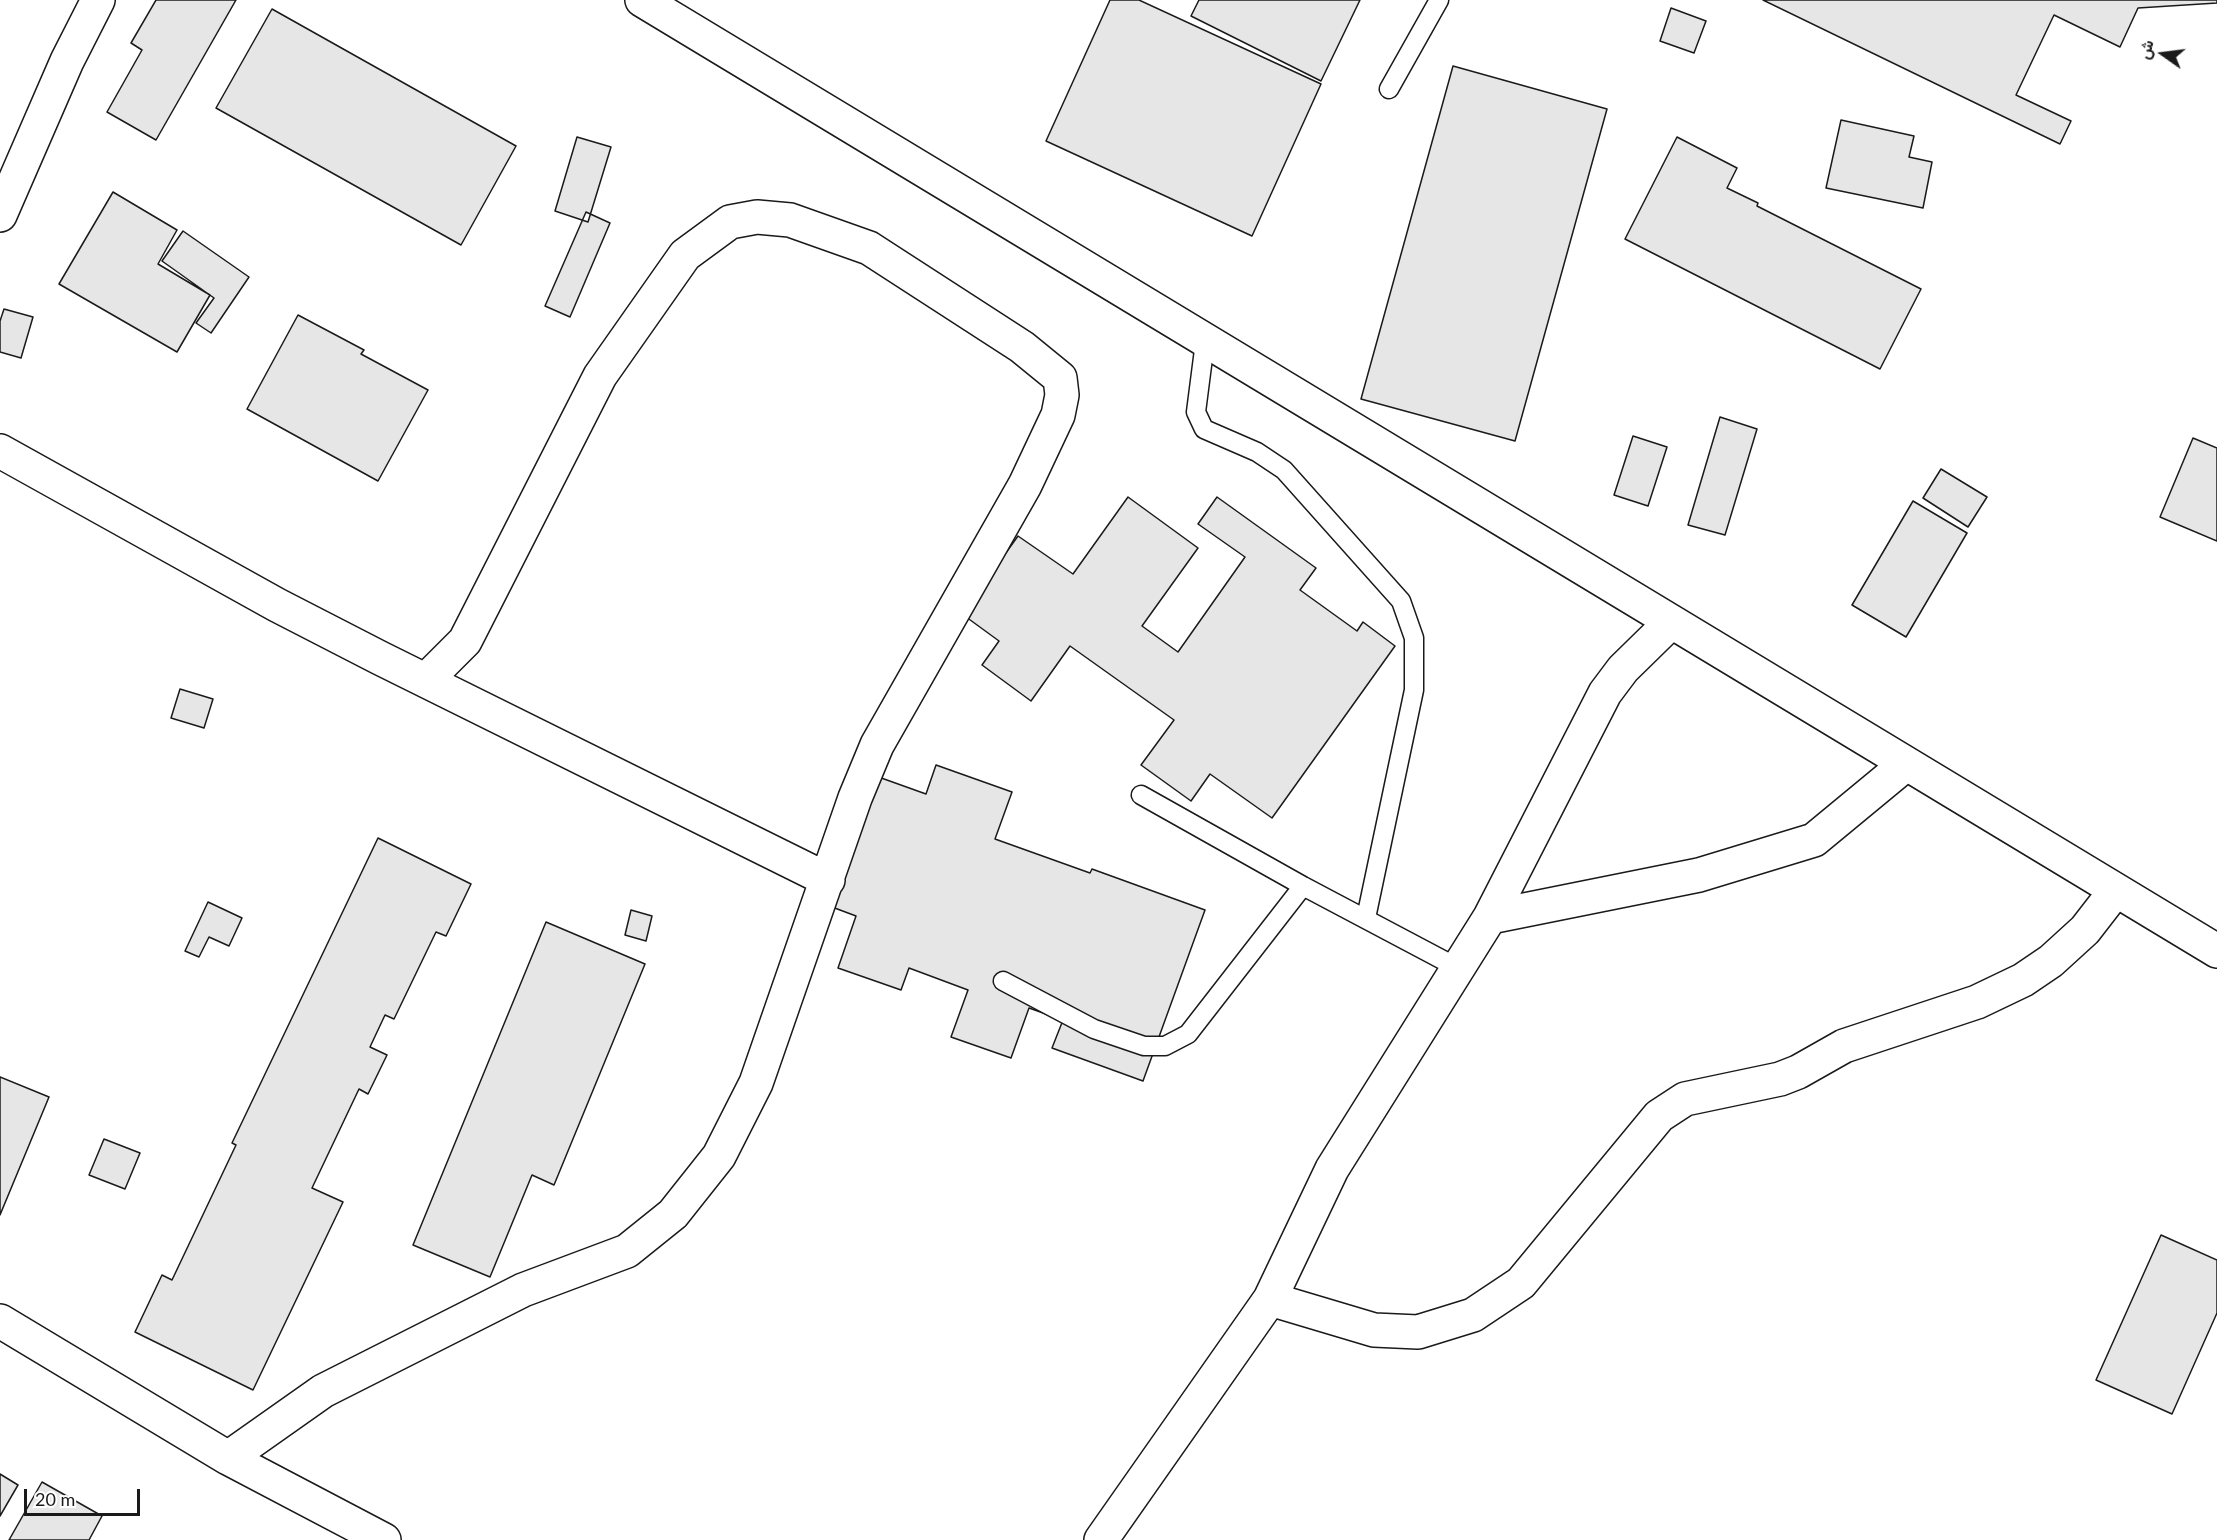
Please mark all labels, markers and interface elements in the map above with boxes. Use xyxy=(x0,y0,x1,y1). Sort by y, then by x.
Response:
north arrow xyxy=(2133,24,2193,84)
text: ش xyxy=(2134,38,2157,61)
scale bar xyxy=(27,1477,142,1515)
text: 20 m xyxy=(35,1488,75,1510)

